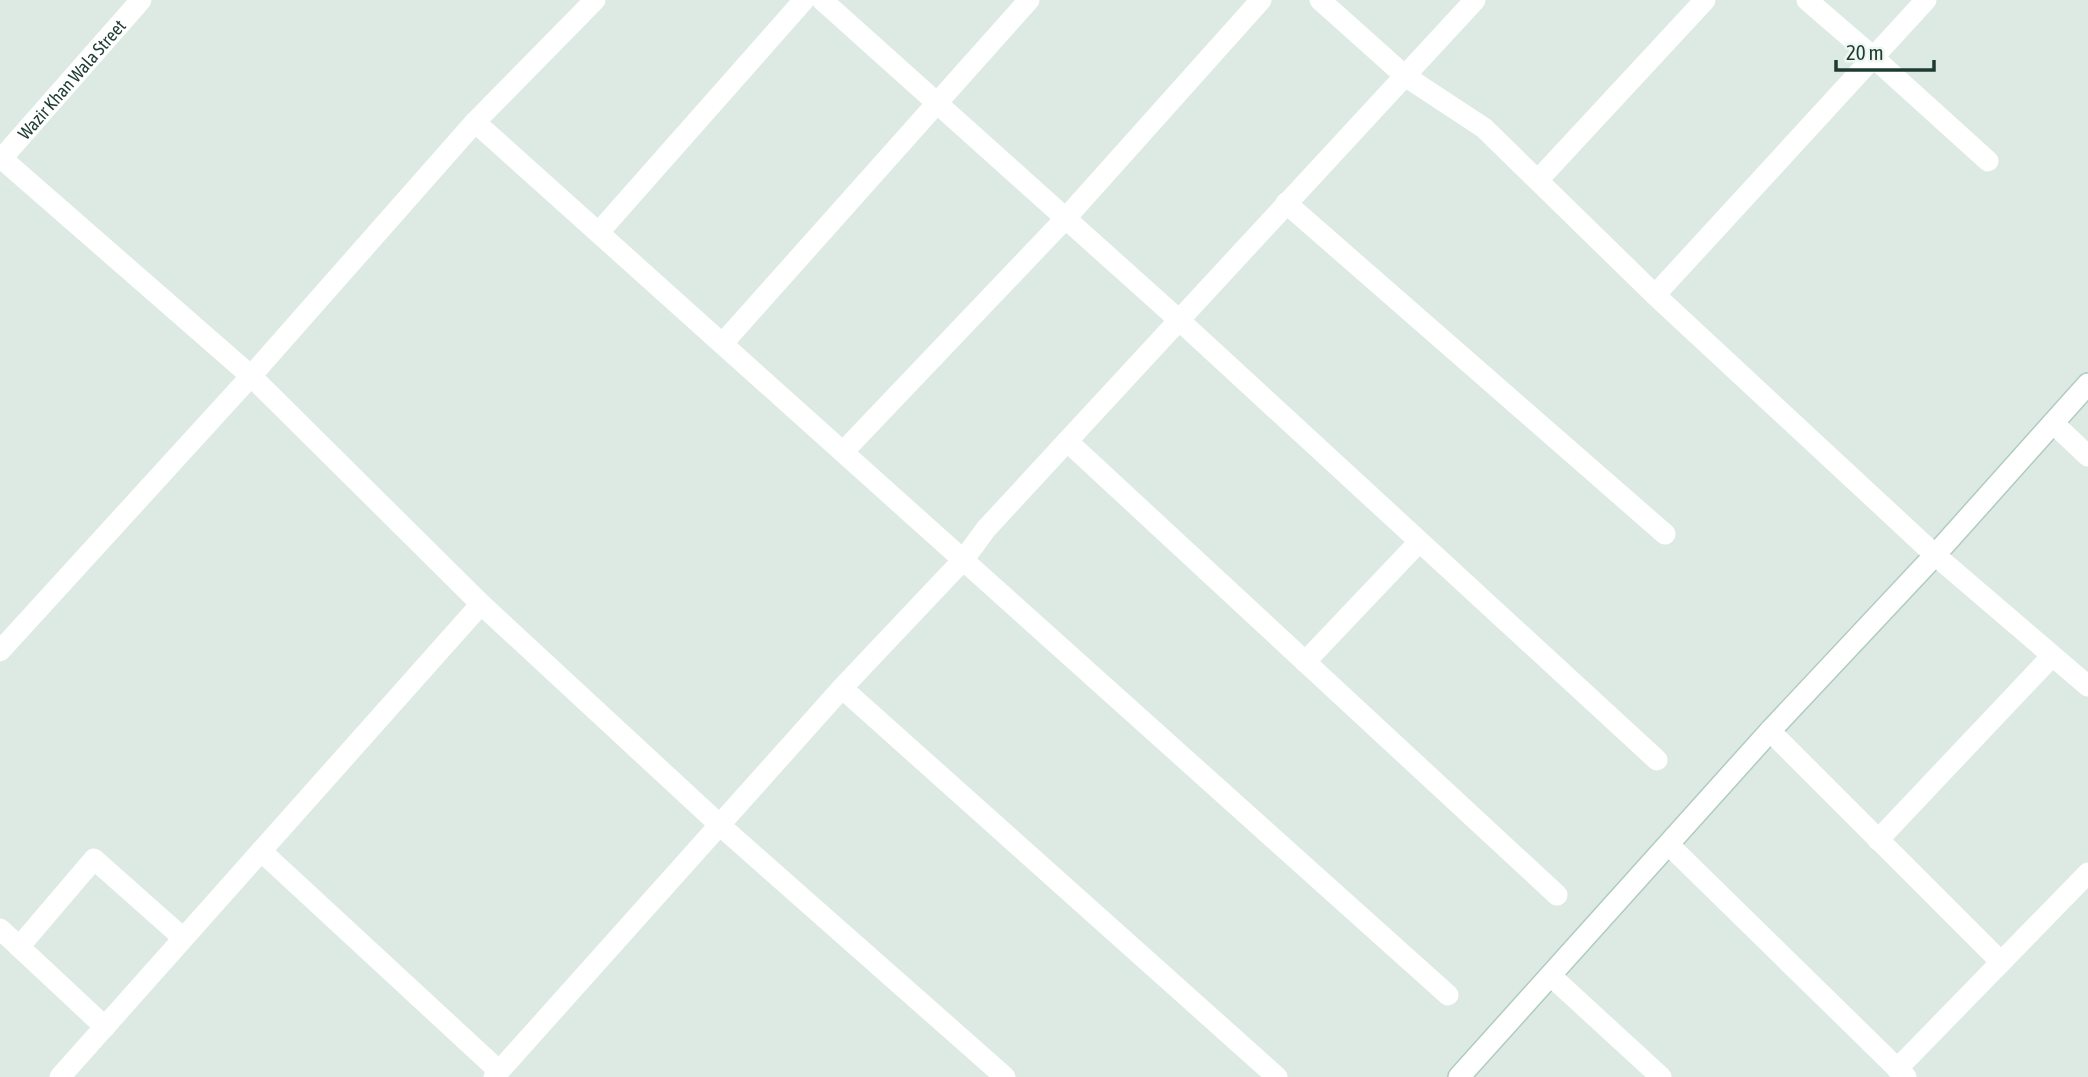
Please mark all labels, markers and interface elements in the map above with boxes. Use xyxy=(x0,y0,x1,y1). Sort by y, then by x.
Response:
street label: Wazir Khan Wala Street xyxy=(13,15,130,143)
scale bar xyxy=(1836,28,1934,72)
text: 20 m xyxy=(1846,40,1884,64)

